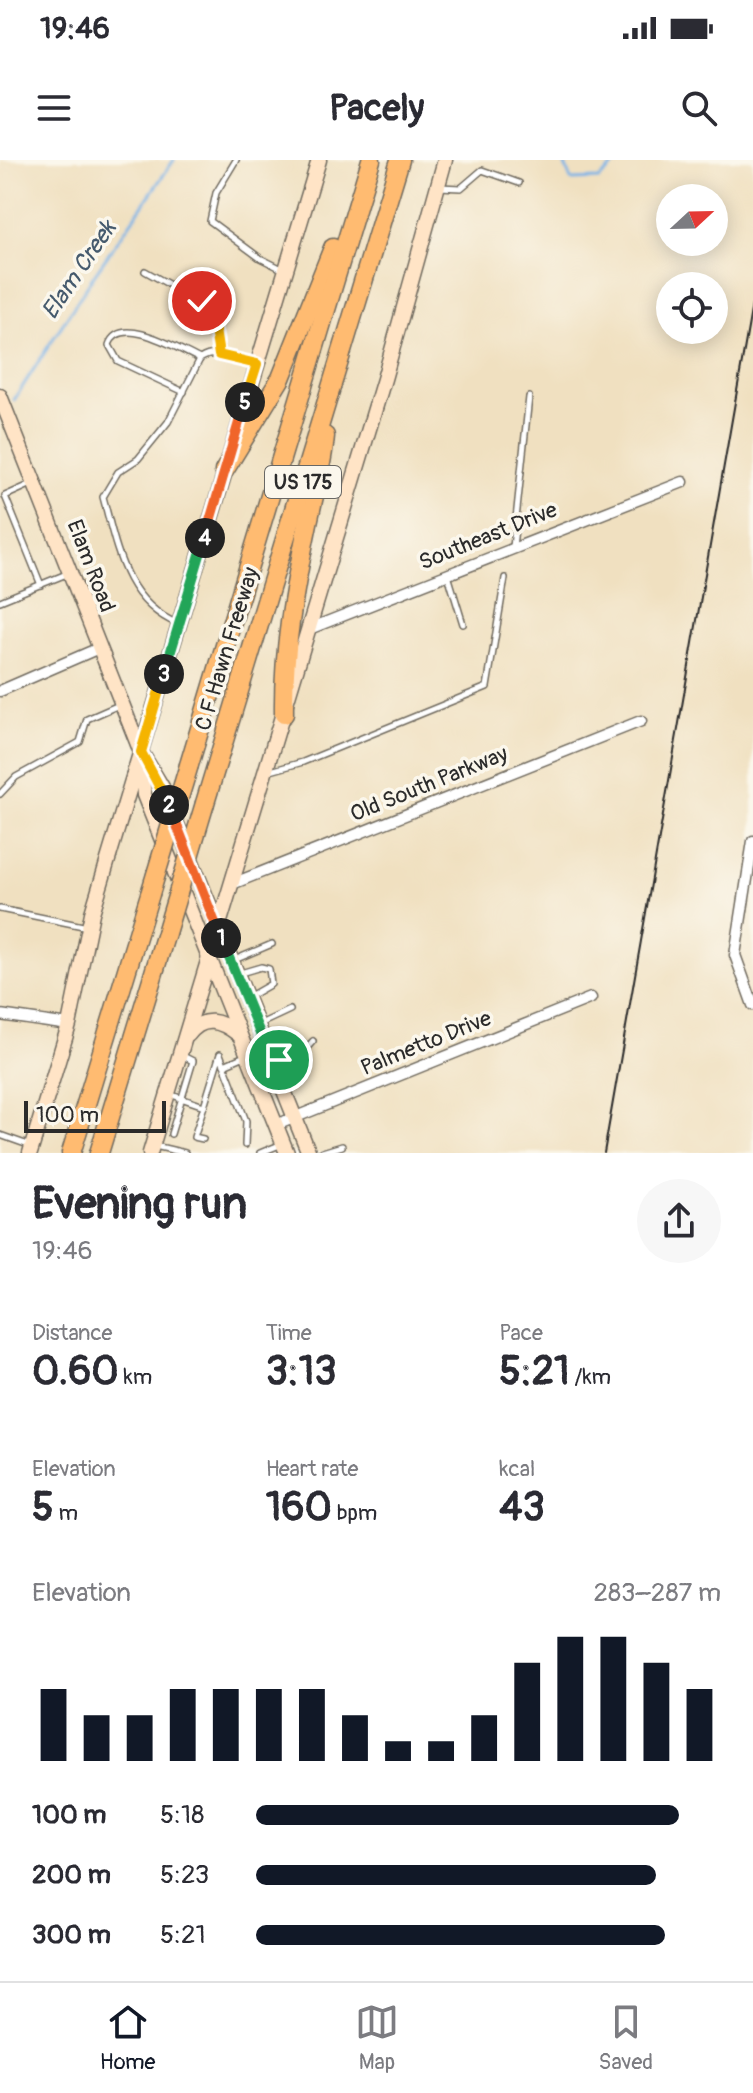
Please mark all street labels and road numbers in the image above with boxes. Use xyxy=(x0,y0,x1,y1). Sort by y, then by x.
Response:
road number: US 175 xyxy=(265,466,341,498)
street label: Southeast Drive xyxy=(415,496,561,576)
street label: Elam Road xyxy=(61,516,121,616)
street label: C F Hawn Freeway xyxy=(189,564,265,734)
street label: Old South Parkway xyxy=(346,740,512,828)
street label: Palmetto Drive xyxy=(357,1004,496,1082)

